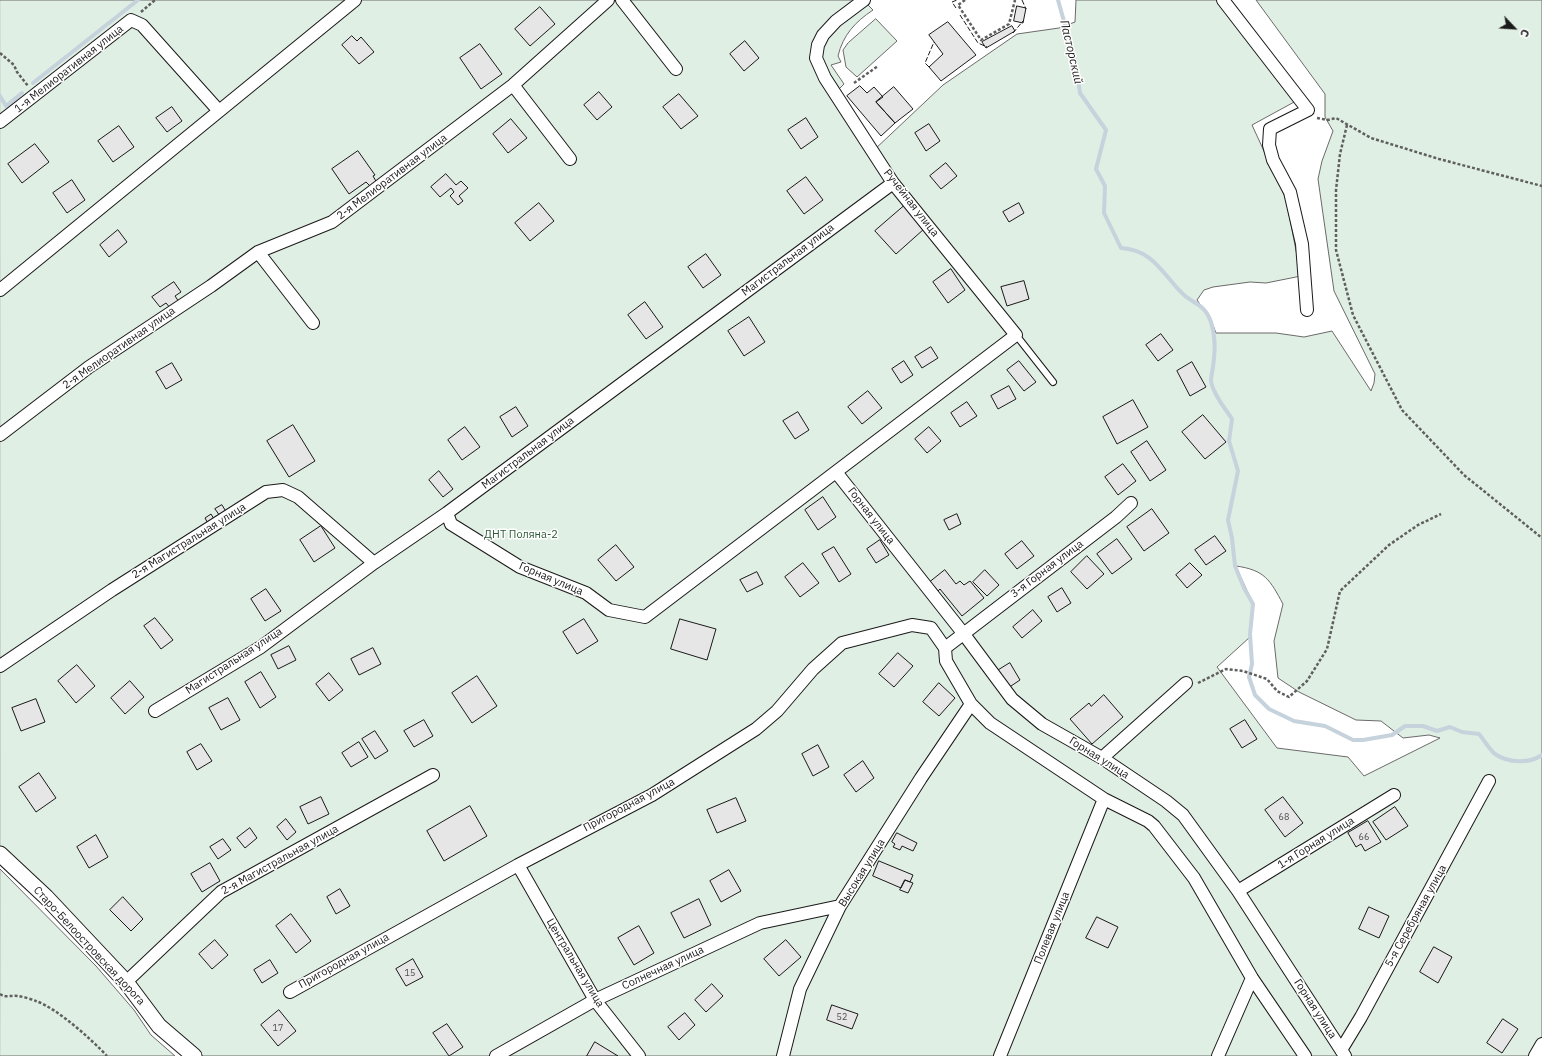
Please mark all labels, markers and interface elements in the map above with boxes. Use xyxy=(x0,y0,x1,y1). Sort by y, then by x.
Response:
north arrow xyxy=(1494,8,1534,48)
water label: Пасторский xyxy=(1057,19,1085,85)
street label: 1-я Мелиоративная улица xyxy=(12,22,126,116)
text: С xyxy=(1517,27,1533,39)
street label: 2-я Мелиоративная улица xyxy=(334,131,450,223)
street label: Ручейная улица xyxy=(881,167,941,239)
street label: Магистральная улица xyxy=(739,221,837,299)
street label: 2-я Мелиоративная улица xyxy=(60,304,178,392)
street label: Магистральная улица xyxy=(479,414,577,492)
street label: Горная улица xyxy=(845,485,897,547)
street label: 2-я Магистральная улица xyxy=(130,500,248,582)
park label: ДНТ Поляна-2 xyxy=(484,528,558,542)
street label: 3-я Горная улица xyxy=(1008,537,1086,601)
street label: Горная улица xyxy=(517,560,585,598)
street label: Магистральная улица xyxy=(183,625,285,697)
street label: Горная улица xyxy=(1067,734,1131,782)
street label: Пригородная улица xyxy=(581,775,677,835)
house number: 68 xyxy=(1279,812,1289,822)
street label: 1-я Горная улица xyxy=(1275,814,1357,872)
street label: 2-я Магистральная улица xyxy=(219,822,341,898)
house number: 66 xyxy=(1359,832,1369,842)
street label: Высокая улица xyxy=(836,837,888,909)
street label: 5-я Серебряная улица xyxy=(1382,863,1450,969)
street label: Старо-Белоостровская дорога xyxy=(31,884,147,1008)
street label: Полевая улица xyxy=(1031,890,1073,966)
street label: Центральная улица xyxy=(543,916,607,1010)
street label: Пригородная улица xyxy=(296,931,392,991)
street label: Солнечная улица xyxy=(620,943,706,993)
house number: 15 xyxy=(405,968,415,978)
street label: Горная улица xyxy=(1291,977,1339,1041)
house number: 52 xyxy=(837,1012,847,1022)
house number: 17 xyxy=(273,1023,283,1033)

